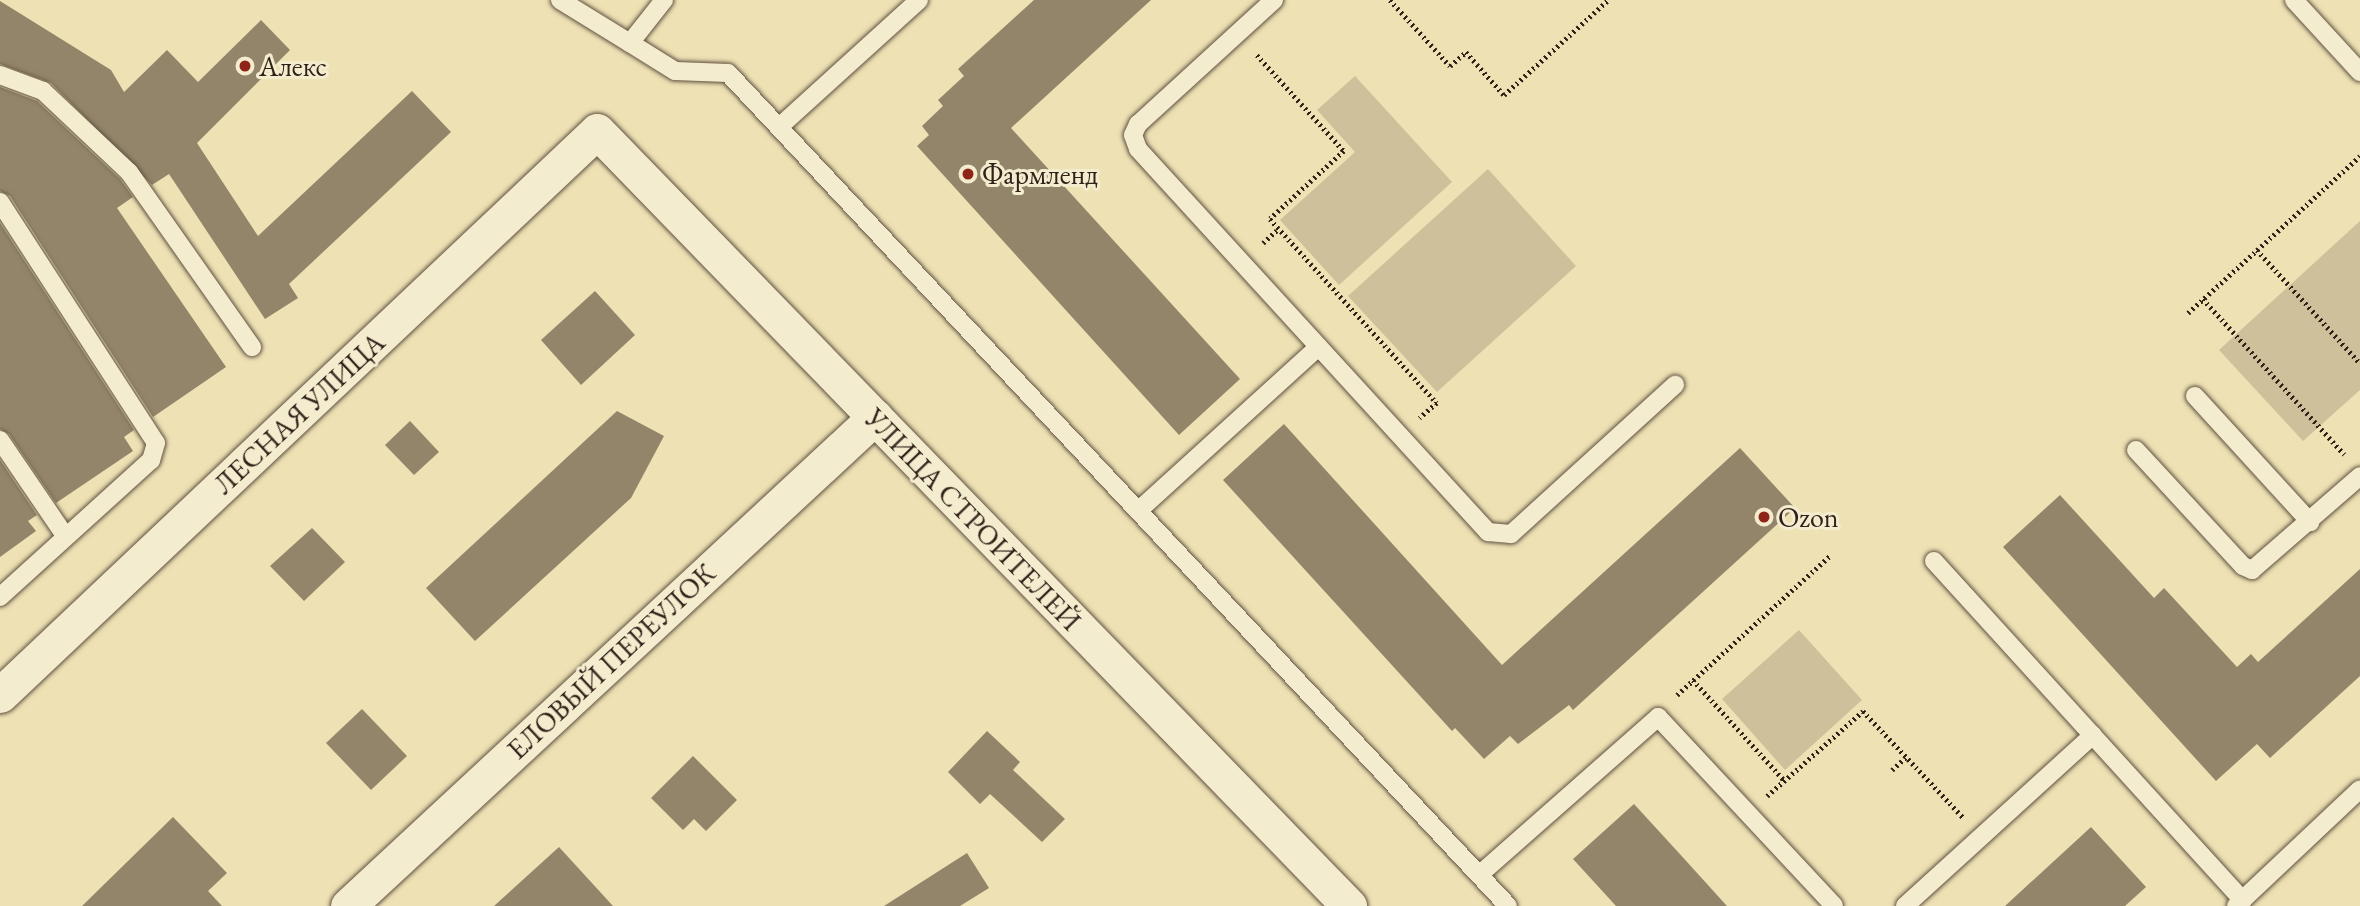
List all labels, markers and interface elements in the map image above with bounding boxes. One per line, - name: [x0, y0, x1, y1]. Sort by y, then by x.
- place label: Алекс: [259, 49, 327, 83]
- marker: Алекс: [237, 58, 253, 74]
- place label: Фармленд: [982, 157, 1098, 191]
- marker: Фармленд: [960, 166, 976, 182]
- street label: ЛЕСНАЯ УЛИЦА: [207, 325, 391, 501]
- street label: УЛИЦА СТРОИТЕЛЕЙ: [858, 401, 1088, 637]
- place label: Ozon: [1778, 500, 1839, 534]
- marker: Ozon: [1756, 509, 1772, 525]
- street label: ЕЛОВЫЙ ПЕРЕУЛОК: [500, 556, 722, 766]

